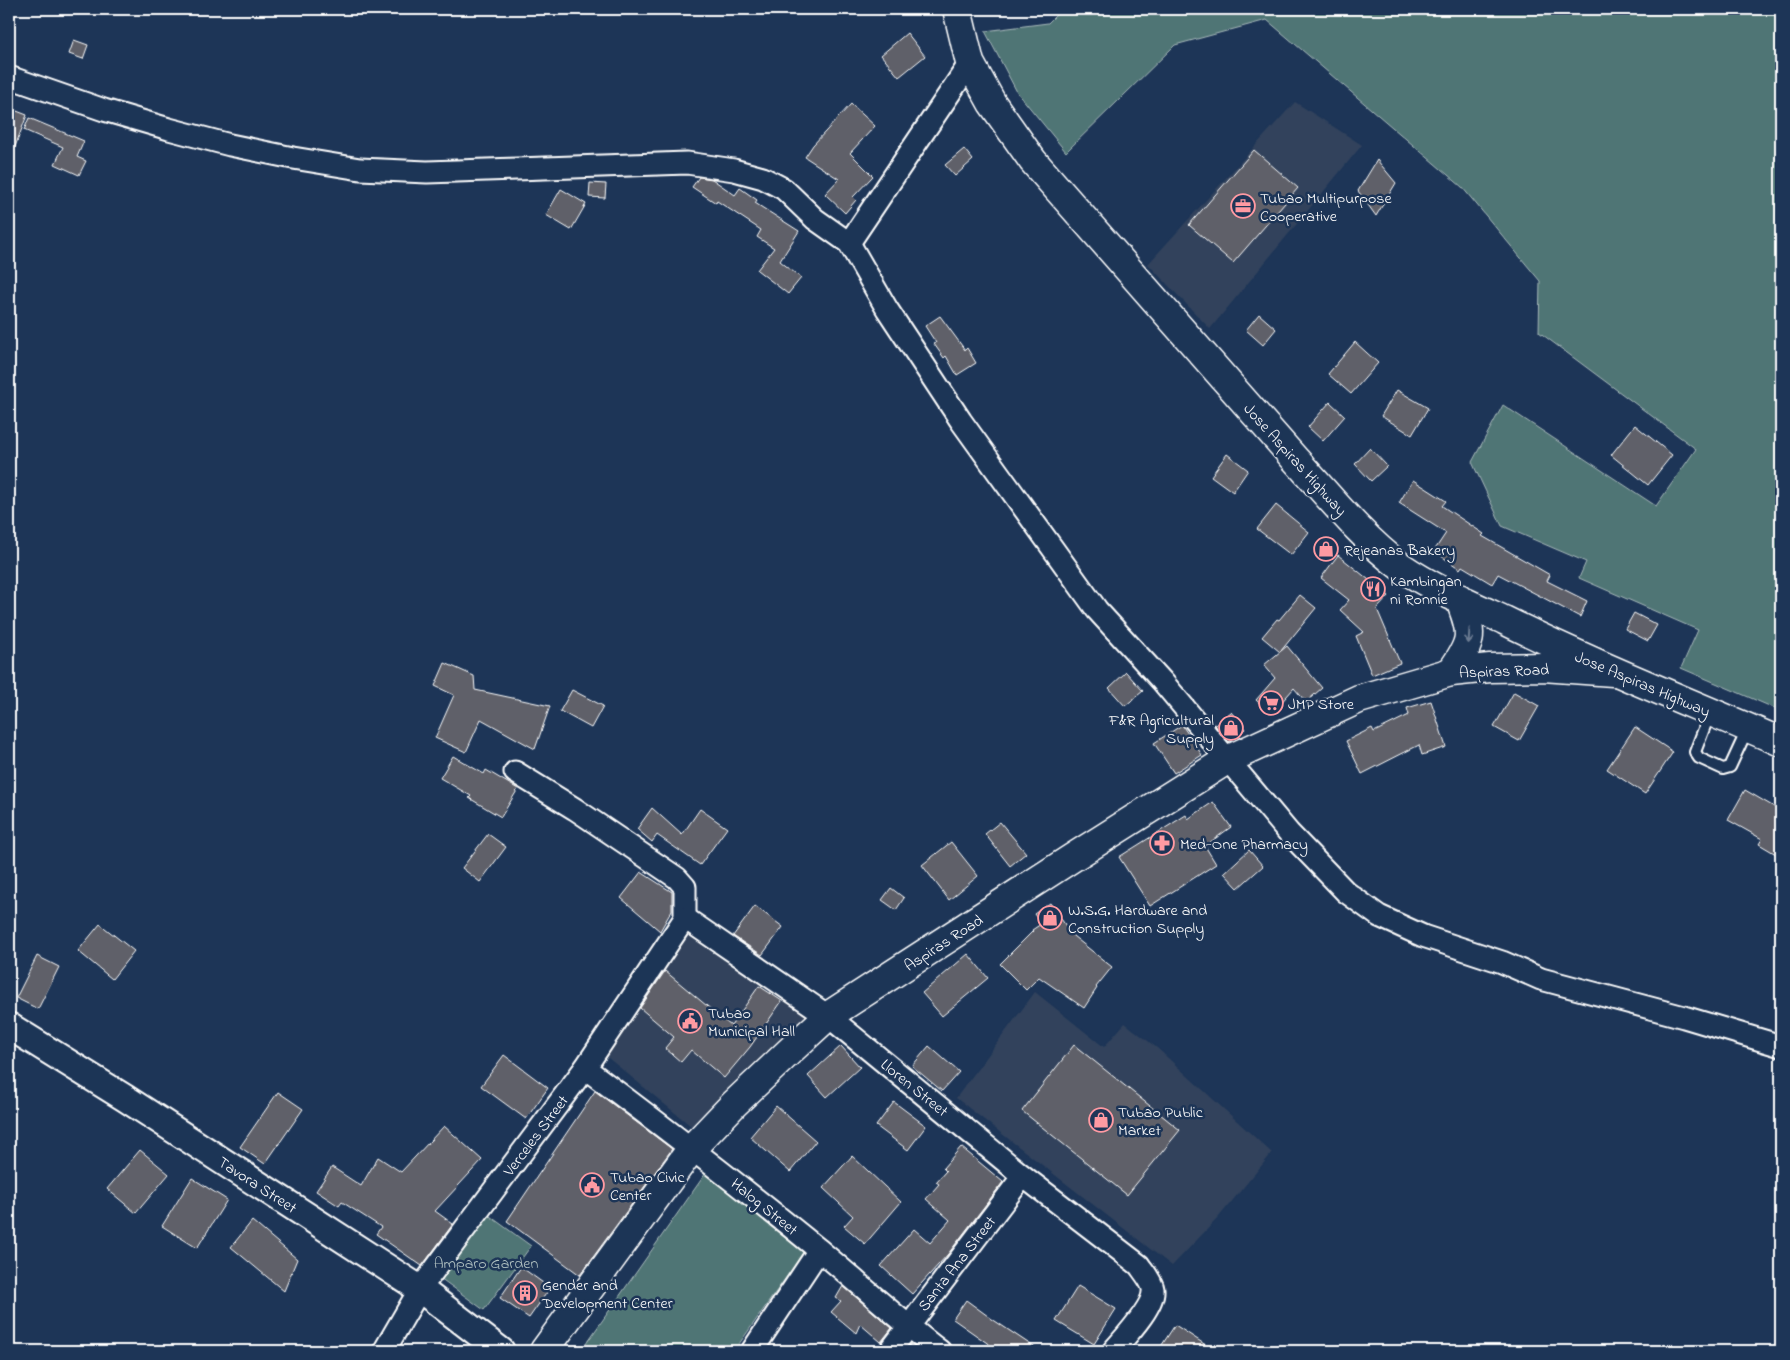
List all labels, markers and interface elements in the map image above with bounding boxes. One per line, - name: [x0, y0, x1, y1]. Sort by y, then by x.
- place label: Tubao Multipurpose Cooperative: [1260, 187, 1392, 229]
- office icon: Tubao Multipurpose Cooperative: [1230, 193, 1256, 219]
- street label: Jose Aspiras Highway: [1237, 398, 1352, 522]
- shop icon: Rejeanas Bakery: [1313, 536, 1339, 562]
- place label: Rejeanas Bakery: [1344, 539, 1455, 563]
- place label: Kambingan ni Ronnie: [1390, 570, 1462, 612]
- restaurant icon: Kambingan ni Ronnie: [1360, 576, 1386, 602]
- one-way arrow: [1464, 628, 1473, 644]
- street label: Jose Aspiras Highway: [1571, 645, 1714, 724]
- street label: Aspiras Road: [1459, 658, 1550, 686]
- supermarket icon: JMP Store: [1258, 690, 1284, 716]
- place label: JMP Store: [1288, 693, 1355, 717]
- place label: F&R Agricultural Supply: [1108, 709, 1214, 751]
- shop icon: F&R Agricultural Supply: [1218, 715, 1244, 741]
- pharmacy icon: Med-One Pharmacy: [1149, 830, 1175, 856]
- place label: Med-One Pharmacy: [1180, 833, 1308, 857]
- place label: W.S.G. Hardware and Construction Supply: [1068, 899, 1207, 941]
- shop icon: W.S.G. Hardware and Construction Supply: [1037, 905, 1063, 931]
- street label: Aspiras Road: [900, 909, 988, 978]
- place label: Tubao Municipal Hall: [708, 1002, 795, 1044]
- public building icon: Tubao Municipal Hall: [677, 1008, 703, 1034]
- street label: Lloren Street: [875, 1054, 953, 1124]
- street label: Verceles Street: [497, 1090, 576, 1183]
- place label: Tubao Public Market: [1118, 1101, 1204, 1143]
- shop icon: Tubao Public Market: [1088, 1107, 1114, 1133]
- street label: Tavora Street: [213, 1151, 302, 1221]
- place label: Tubao Civic Center: [610, 1166, 685, 1208]
- public building icon: Tubao Civic Center: [579, 1172, 605, 1198]
- street label: Halog Street: [725, 1173, 803, 1243]
- street label: Santa Ana Street: [913, 1211, 1003, 1317]
- park label: Amparo Garden: [434, 1252, 538, 1276]
- place label: Gender and Development Center: [541, 1274, 673, 1316]
- building icon: Gender and Development Center: [512, 1280, 538, 1306]

